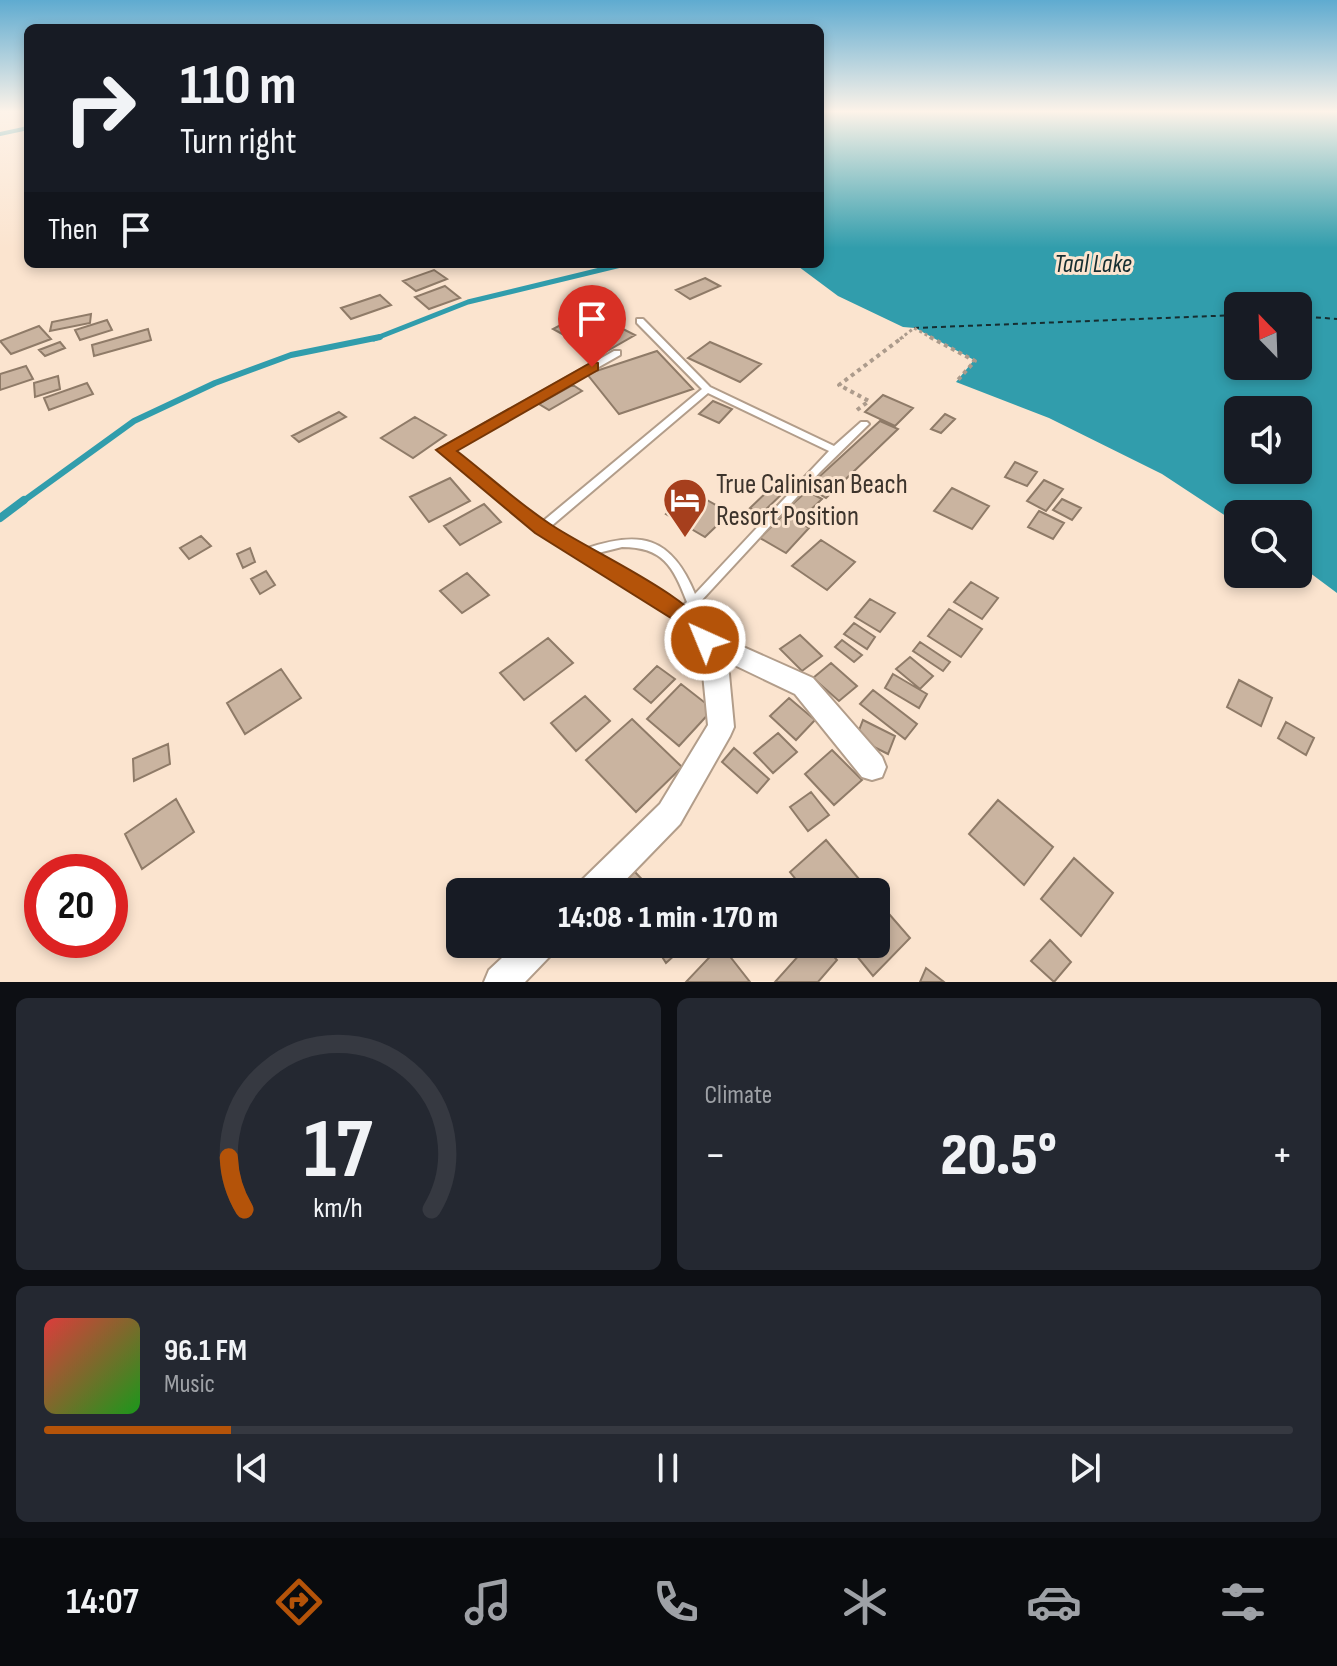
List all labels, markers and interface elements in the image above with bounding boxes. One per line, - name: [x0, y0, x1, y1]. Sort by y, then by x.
- text: 110 m: [180, 53, 296, 120]
- icon: right: [48, 56, 152, 160]
- text: Turn right: [180, 121, 297, 164]
- icon: arrive: [114, 208, 158, 252]
- text: Then: [48, 212, 98, 248]
- water label: Taal Lake: [1054, 249, 1132, 280]
- pin: [558, 285, 626, 367]
- north arrow: [1224, 292, 1312, 380]
- map controls: [1224, 292, 1312, 588]
- icon: arrive: [570, 297, 614, 341]
- button: sound: [1224, 396, 1312, 484]
- place label: True Calinisan Beach Resort Position: [716, 468, 908, 533]
- hotel icon: True Calinisan Beach Resort Position: [661, 476, 709, 539]
- button: search: [1224, 500, 1312, 588]
- position arrow: [663, 598, 747, 682]
- speed limit sign: 20: [24, 854, 128, 958]
- text: 14:08 · 1 min · 170 m: [558, 900, 778, 936]
- text: Climate: [705, 1080, 772, 1111]
- text: 17: [304, 1101, 373, 1201]
- text: 20.5°: [940, 1120, 1057, 1192]
- text: −: [705, 1129, 726, 1182]
- text: +: [1271, 1129, 1293, 1182]
- text: km/h: [314, 1191, 363, 1226]
- text: 96.1 FM: [164, 1333, 247, 1369]
- text: Music: [164, 1369, 215, 1400]
- icon: previous: [230, 1446, 274, 1490]
- icon: pause: [646, 1446, 690, 1490]
- icon: next: [1063, 1446, 1107, 1490]
- icon: directions: [271, 1574, 327, 1630]
- icon: music: [460, 1574, 516, 1630]
- icon: phone: [648, 1574, 704, 1630]
- icon: climate: [837, 1574, 893, 1630]
- icon: car: [1026, 1574, 1082, 1630]
- icon: filters: [1215, 1574, 1271, 1630]
- text: 14:07: [66, 1581, 138, 1624]

